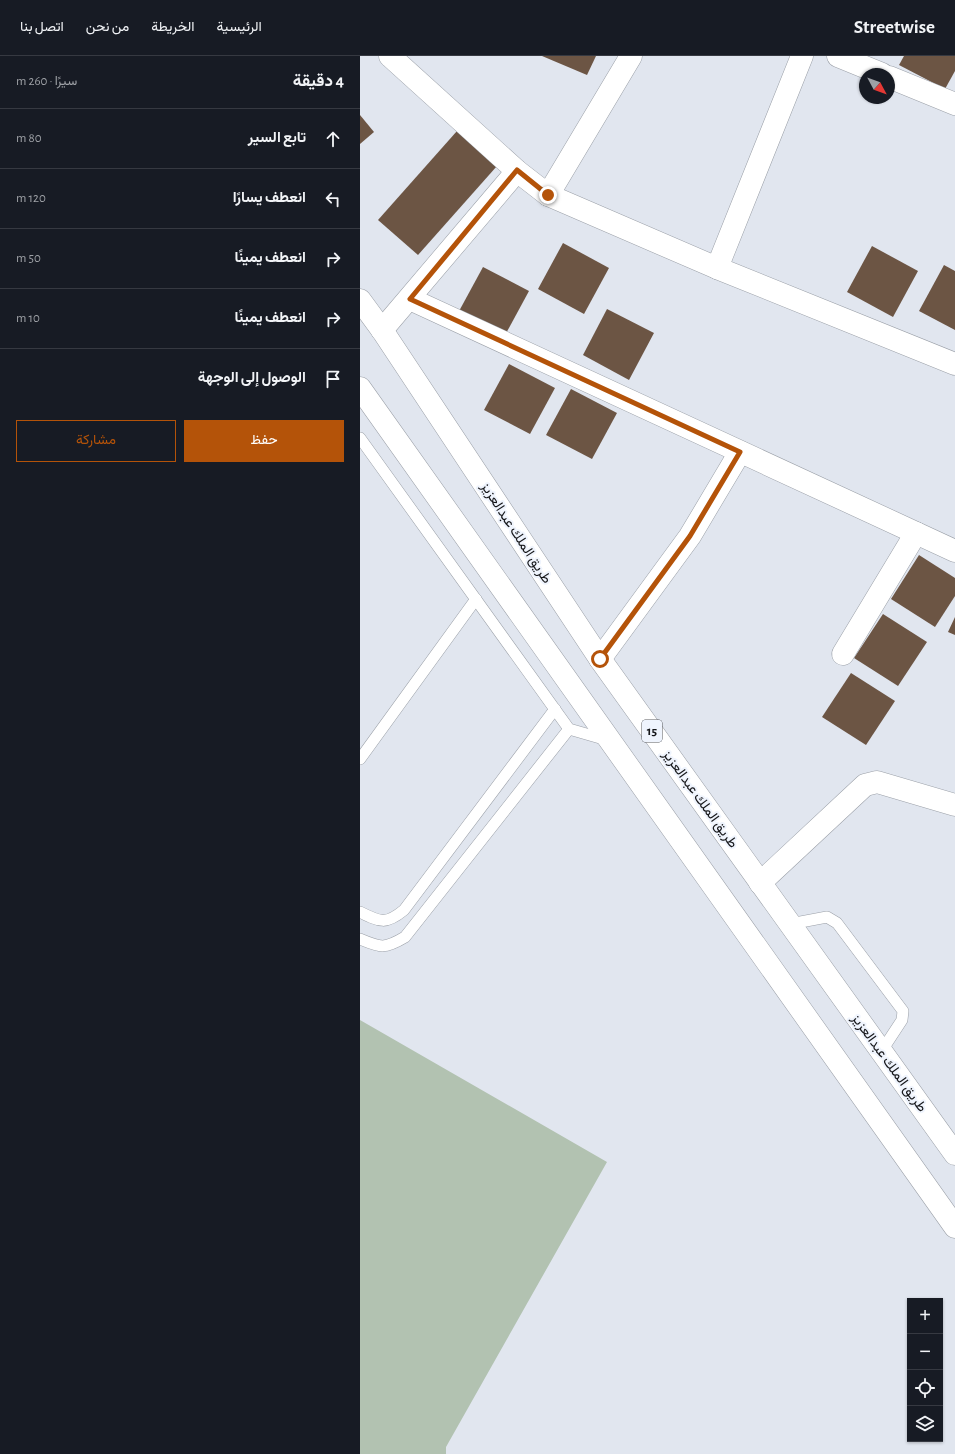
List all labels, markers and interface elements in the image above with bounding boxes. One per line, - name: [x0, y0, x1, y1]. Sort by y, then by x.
- text: Streetwise: [854, 18, 935, 37]
- text: اتصل بنا: [20, 20, 64, 34]
- text: من نحن: [86, 20, 129, 34]
- text: الخريطة: [151, 20, 195, 34]
- text: الرئيسية: [217, 20, 262, 34]
- north arrow: [859, 68, 895, 104]
- text: 4 دقيقة: [293, 72, 344, 89]
- text: سيرًا · 260 m: [16, 75, 77, 88]
- icon: ahead: [322, 128, 344, 150]
- text: تابع السير: [248, 130, 306, 145]
- text: 80 m: [16, 132, 42, 145]
- route end: [539, 186, 557, 204]
- icon: left: [322, 188, 344, 210]
- text: انعطف يسارًا: [233, 190, 306, 205]
- text: 120 m: [16, 192, 46, 205]
- icon: right: [322, 248, 344, 270]
- text: انعطف يمينًا: [235, 250, 306, 265]
- text: 50 m: [16, 252, 41, 265]
- icon: right: [322, 308, 344, 330]
- text: انعطف يمينًا: [235, 310, 306, 325]
- text: 10 m: [16, 312, 40, 325]
- icon: arrive: [322, 368, 344, 390]
- text: الوصول إلى الوجهة: [198, 370, 306, 385]
- button: مشاركة: [16, 420, 176, 462]
- button: حفظ: [184, 420, 344, 462]
- street label: طريق الملك عبدالعزيز: [477, 479, 554, 587]
- route start: [591, 650, 609, 668]
- road number: 15: [642, 720, 662, 742]
- street label: طريق الملك عبدالعزيز: [658, 747, 740, 851]
- street label: طريق الملك عبدالعزيز: [847, 1011, 929, 1115]
- map controls: [907, 1298, 943, 1442]
- button: +: [907, 1298, 943, 1334]
- button: −: [907, 1334, 943, 1370]
- button: locate: [907, 1370, 943, 1406]
- button: layers: [907, 1406, 943, 1442]

